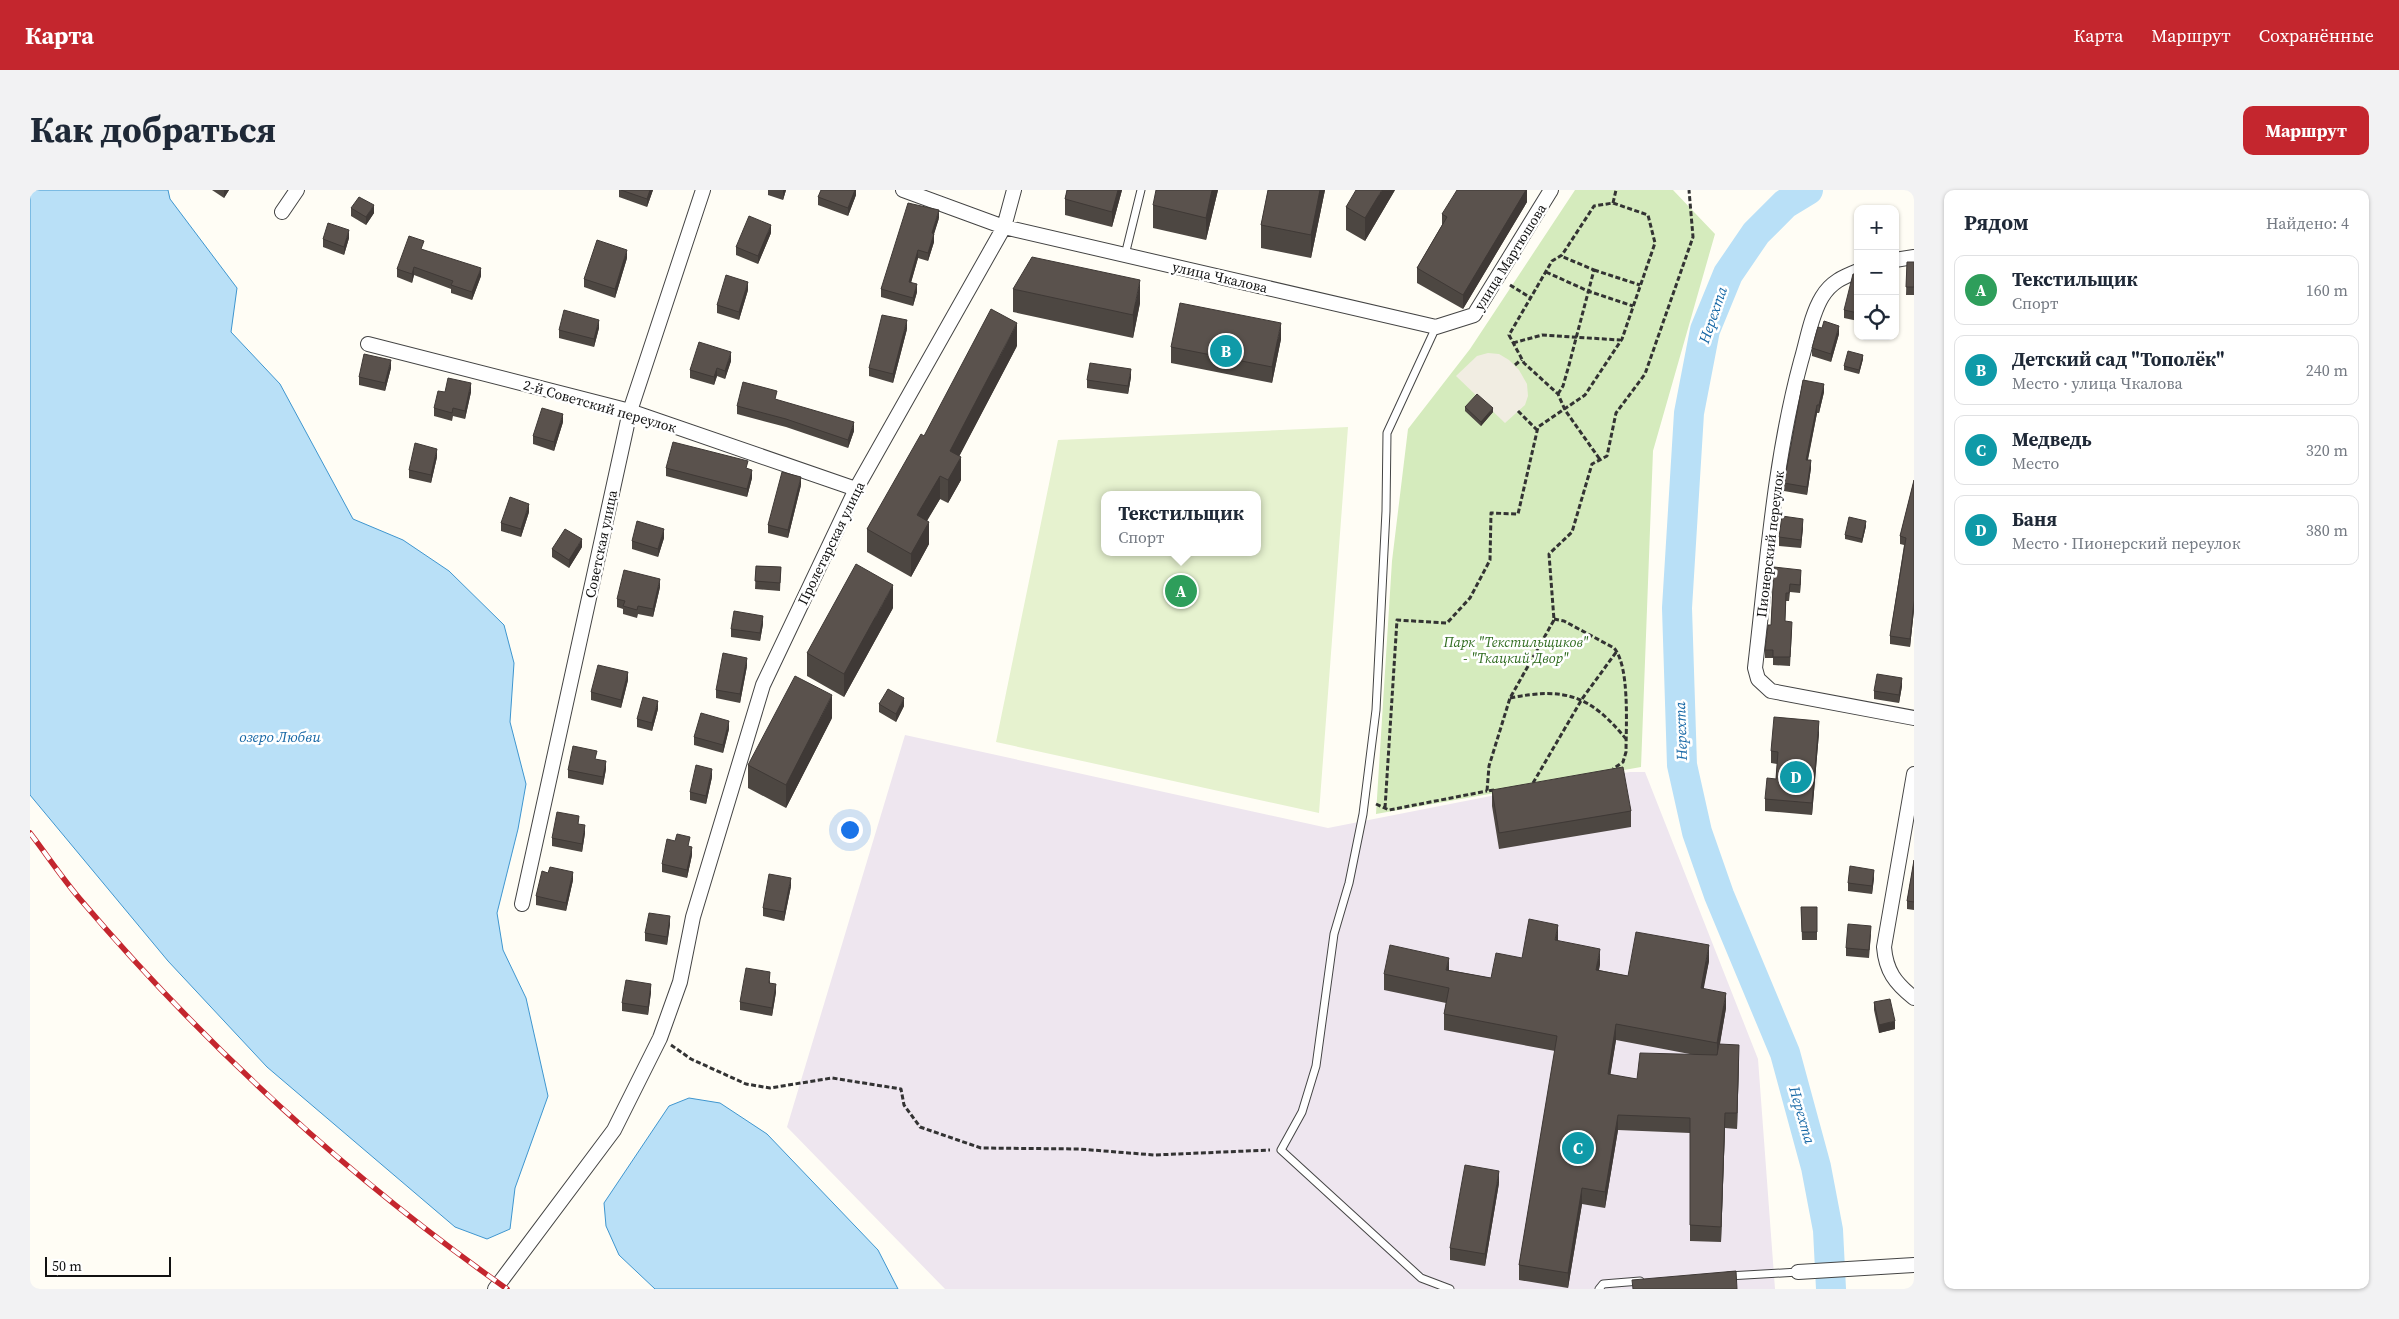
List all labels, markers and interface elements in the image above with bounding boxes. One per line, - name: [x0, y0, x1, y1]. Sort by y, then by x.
- text: Карта: [25, 19, 94, 52]
- text: Карта: [2074, 23, 2123, 48]
- text: Маршрут: [2151, 23, 2231, 48]
- text: Сохранённые: [2259, 23, 2374, 48]
- text: Как добраться: [30, 106, 276, 154]
- button: Маршрут: [2243, 106, 2369, 155]
- street label: улица Мартюшова: [1469, 199, 1551, 314]
- map controls: [1854, 205, 1899, 340]
- button: +: [1854, 205, 1899, 250]
- text: Рядом: [1964, 208, 2029, 237]
- text: Найдено: 4: [2266, 212, 2349, 234]
- button: −: [1854, 250, 1899, 295]
- street label: улица Чкалова: [1170, 256, 1270, 298]
- text: Текстильщик: [2012, 266, 2138, 292]
- text: A: [1976, 279, 1986, 301]
- text: 160 m: [2306, 279, 2348, 301]
- water label: Нерехта: [1693, 283, 1732, 347]
- text: Спорт: [2012, 292, 2058, 314]
- button: locate: [1854, 295, 1899, 340]
- pin: B: [1210, 332, 1242, 370]
- text: Детский сад "Тополёк": [2012, 346, 2224, 372]
- text: B: [1976, 359, 1986, 381]
- text: 240 m: [2306, 359, 2348, 381]
- text: Место · улица Чкалова: [2012, 372, 2183, 394]
- street label: 2-й Советский переулок: [521, 375, 679, 438]
- text: Медведь: [2012, 426, 2092, 452]
- text: C: [1976, 439, 1986, 461]
- text: 320 m: [2306, 439, 2348, 461]
- text: Место: [2012, 452, 2059, 474]
- street label: Пионерский переулок: [1751, 469, 1789, 619]
- street label: Пролетарская улица: [792, 477, 870, 608]
- street label: Советская улица: [580, 487, 622, 600]
- popup: [1101, 491, 1261, 556]
- text: Текстильщик: [1118, 500, 1244, 526]
- text: Баня: [2012, 506, 2057, 532]
- text: D: [1975, 519, 1987, 541]
- text: 380 m: [2306, 519, 2348, 541]
- text: Спорт: [1118, 526, 1164, 548]
- text: Место · Пионерский переулок: [2012, 532, 2241, 554]
- pin: A: [1165, 572, 1197, 610]
- park label: Парк "Текстильщиков" - "Ткацкий Двор": [1442, 632, 1589, 668]
- water label: Нерехта: [1669, 701, 1692, 762]
- water label: озеро Любви: [239, 726, 321, 747]
- pin: D: [1780, 758, 1812, 796]
- your location: [837, 817, 863, 843]
- water label: Нерехта: [1784, 1083, 1821, 1146]
- pin: C: [1562, 1129, 1594, 1167]
- scale bar: [45, 1254, 171, 1277]
- text: 50 m: [52, 1256, 82, 1276]

